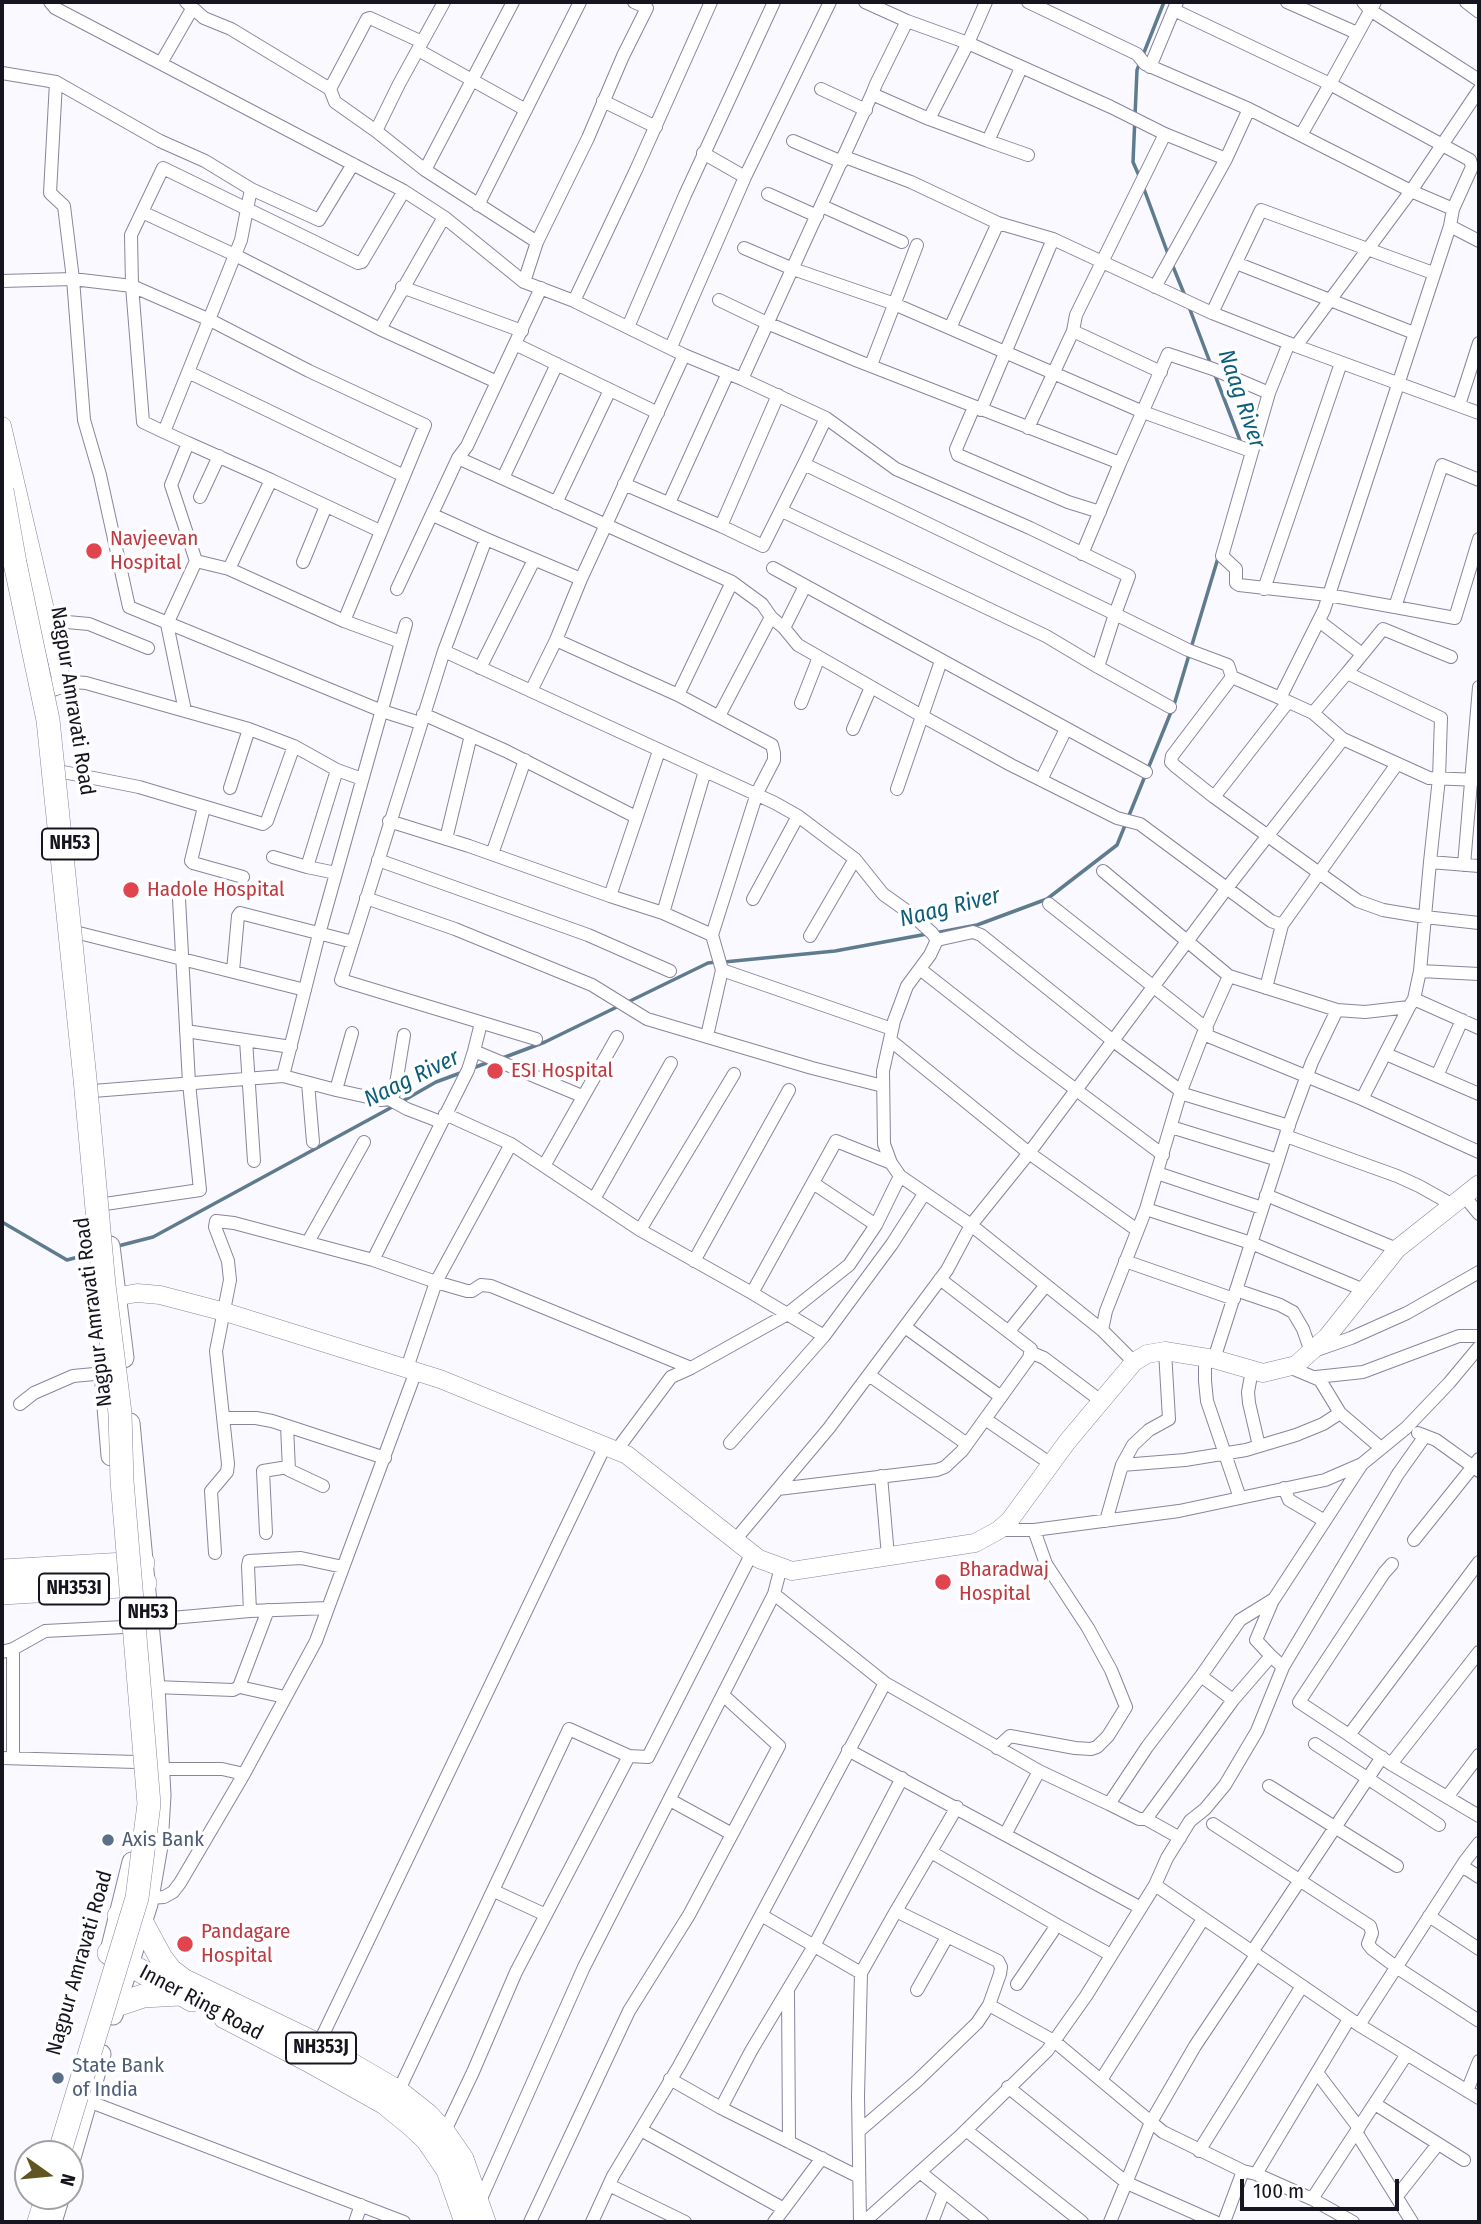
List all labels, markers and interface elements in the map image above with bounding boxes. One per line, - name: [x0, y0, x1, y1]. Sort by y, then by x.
- water label: Naag River: [1211, 346, 1271, 452]
- place label: Navjeevan Hospital: [110, 526, 198, 576]
- marker: Navjeevan Hospital: [84, 541, 104, 561]
- street label: Nagpur Amravati Road: [45, 605, 99, 797]
- road number: NH53: [42, 828, 98, 860]
- place label: Hadole Hospital: [147, 877, 285, 903]
- marker: Hadole Hospital: [121, 880, 141, 900]
- water label: Naag River: [897, 882, 1003, 934]
- water label: Naag River: [360, 1044, 464, 1114]
- place label: ESI Hospital: [511, 1058, 613, 1084]
- marker: ESI Hospital: [485, 1061, 505, 1081]
- street label: Nagpur Amravati Road: [70, 1216, 118, 1408]
- place label: Bharadwaj Hospital: [959, 1557, 1049, 1607]
- marker: Bharadwaj Hospital: [933, 1572, 953, 1592]
- road number: NH353I: [39, 1574, 109, 1604]
- road number: NH53: [120, 1597, 176, 1628]
- place label: Axis Bank: [122, 1827, 204, 1853]
- marker: Axis Bank: [100, 1832, 116, 1848]
- street label: Nagpur Amravati Road: [42, 1868, 118, 2058]
- place label: Pandagare Hospital: [201, 1919, 290, 1969]
- marker: Pandagare Hospital: [175, 1934, 195, 1954]
- street label: Inner Ring Road: [135, 1960, 267, 2046]
- road number: NH353J: [286, 2032, 356, 2064]
- place label: State Bank of India: [72, 2053, 164, 2103]
- marker: State Bank of India: [50, 2070, 66, 2086]
- north arrow: [14, 2140, 84, 2210]
- scale bar: [1243, 2164, 1402, 2208]
- text: N: [55, 2172, 80, 2189]
- text: 100 m: [1253, 2178, 1304, 2204]

